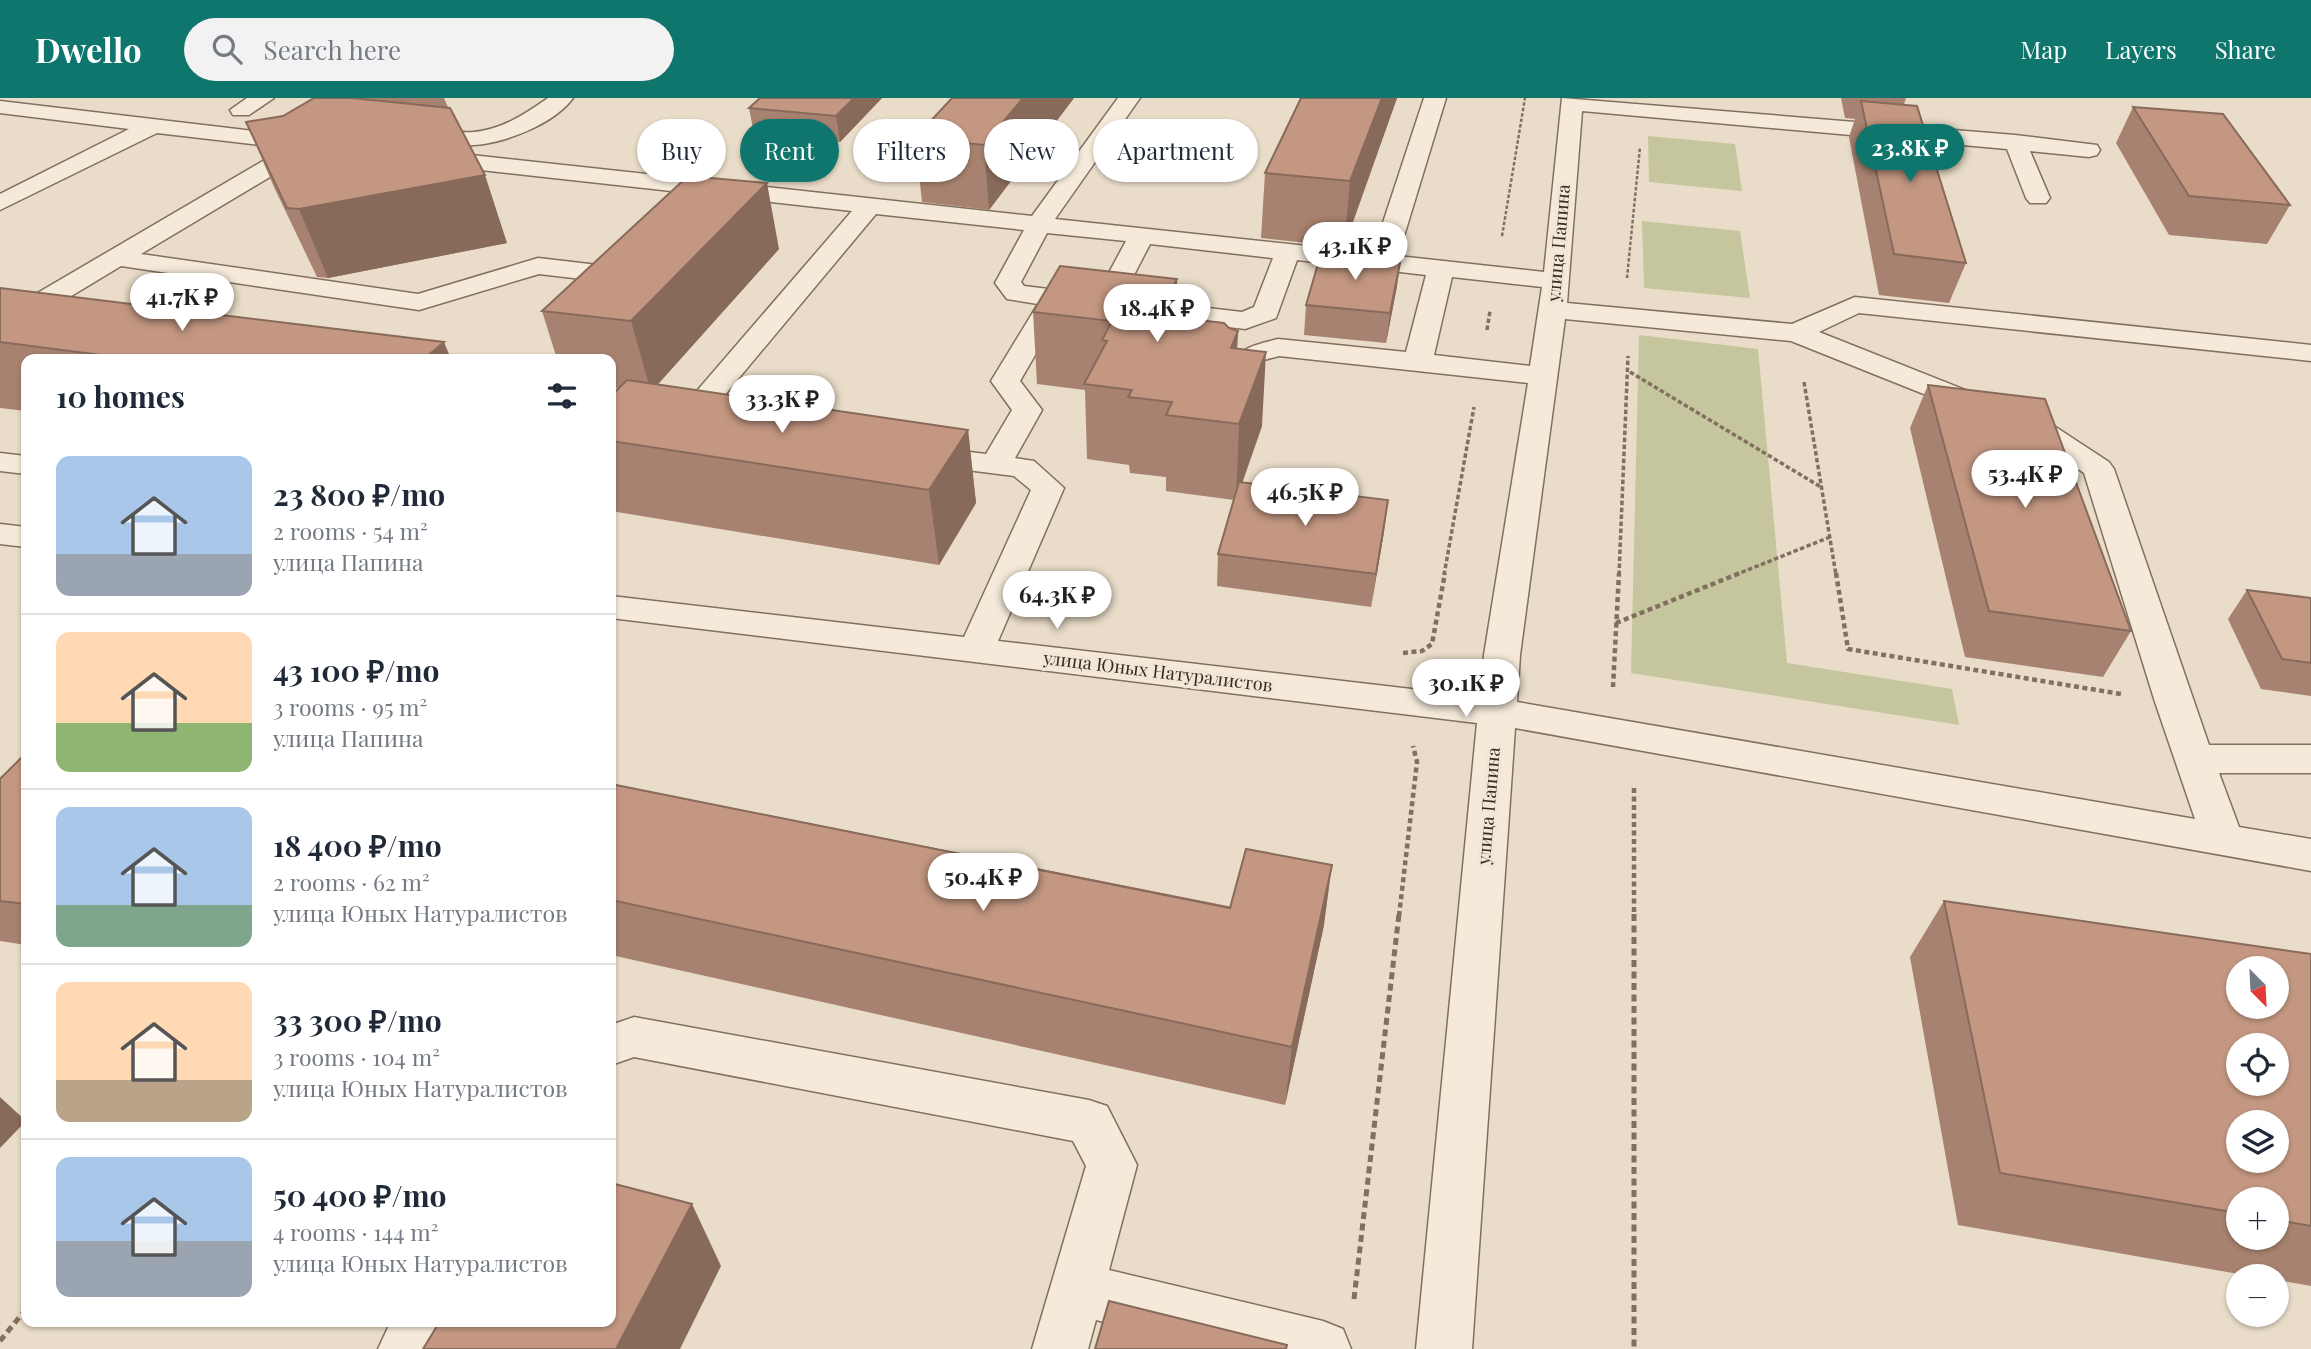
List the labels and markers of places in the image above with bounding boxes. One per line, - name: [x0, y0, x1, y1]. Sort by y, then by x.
- pin: 23.8K ₽: [1845, 125, 1975, 184]
- pin: 43.1K ₽: [1290, 222, 1420, 282]
- pin: 41.7K ₽: [117, 274, 247, 333]
- pin: 18.4K ₽: [1092, 285, 1222, 344]
- pin: 33.3K ₽: [717, 376, 847, 435]
- pin: 53.4K ₽: [1960, 450, 2090, 510]
- pin: 46.5K ₽: [1240, 468, 1370, 528]
- pin: 64.3K ₽: [992, 572, 1122, 631]
- pin: 30.1K ₽: [1401, 660, 1531, 719]
- pin: 50.4K ₽: [918, 854, 1048, 913]

